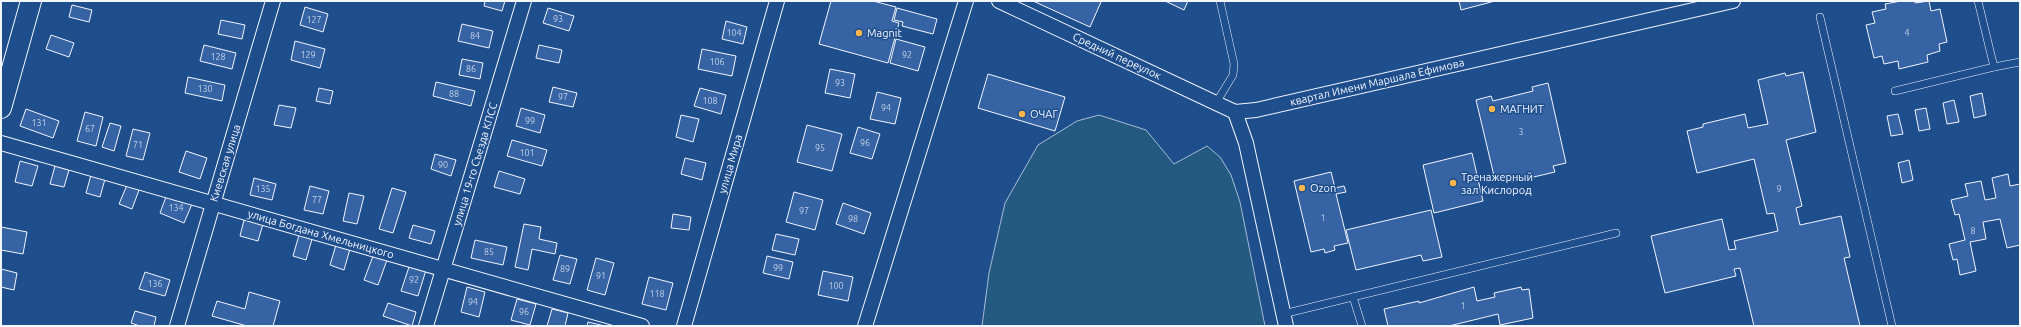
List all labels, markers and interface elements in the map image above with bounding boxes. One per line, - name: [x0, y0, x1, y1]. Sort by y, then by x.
- house number: 93: [553, 14, 563, 24]
- house number: 127: [306, 15, 322, 25]
- place label: Magnit: [867, 27, 902, 39]
- house number: 104: [726, 28, 742, 38]
- marker: Magnit: [854, 28, 864, 38]
- house number: 4: [1904, 28, 1910, 38]
- street label: Средний переулок: [1071, 30, 1163, 82]
- house number: 84: [470, 31, 480, 41]
- house number: 129: [300, 50, 316, 60]
- house number: 92: [902, 50, 912, 60]
- house number: 128: [210, 52, 226, 62]
- street label: квартал Имени Маршала Ефимова: [1289, 56, 1465, 108]
- house number: 106: [709, 57, 725, 67]
- house number: 86: [466, 64, 476, 74]
- house number: 93: [835, 78, 845, 88]
- house number: 130: [197, 84, 213, 94]
- house number: 88: [449, 89, 459, 99]
- house number: 97: [558, 92, 568, 102]
- house number: 108: [702, 96, 718, 106]
- street label: улица 19-го Съезда КПСС: [451, 101, 500, 227]
- house number: 94: [881, 103, 891, 113]
- place label: МАГНИТ: [1500, 103, 1544, 115]
- marker: МАГНИТ: [1487, 104, 1497, 114]
- place label: ОЧАГ: [1030, 108, 1058, 120]
- marker: ОЧАГ: [1017, 109, 1027, 119]
- house number: 99: [525, 116, 535, 126]
- house number: 131: [31, 118, 47, 128]
- street label: Киевская улица: [208, 123, 242, 203]
- house number: 67: [85, 124, 95, 134]
- house number: 3: [1518, 127, 1524, 137]
- street label: улица Мира: [716, 133, 744, 195]
- house number: 96: [860, 138, 870, 148]
- house number: 71: [133, 140, 143, 150]
- house number: 95: [815, 143, 825, 153]
- house number: 101: [519, 148, 535, 158]
- house number: 90: [438, 160, 448, 170]
- place label: Тренажерный зал Кислород: [1461, 171, 1533, 196]
- marker: Тренажерный зал Кислород: [1448, 178, 1458, 188]
- place label: Ozon: [1310, 182, 1336, 194]
- marker: Ozon: [1297, 183, 1307, 193]
- house number: 135: [255, 184, 271, 194]
- house number: 9: [1776, 184, 1782, 194]
- house number: 77: [312, 195, 322, 205]
- house number: 134: [168, 203, 184, 213]
- house number: 97: [799, 206, 809, 216]
- street label: улица Богдана Хмельницкого: [246, 207, 396, 261]
- house number: 1: [1320, 213, 1326, 223]
- house number: 98: [848, 214, 858, 224]
- house number: 8: [1970, 226, 1976, 236]
- house number: 85: [484, 247, 494, 257]
- house number: 99: [773, 263, 783, 273]
- house number: 89: [560, 264, 570, 274]
- house number: 91: [596, 271, 606, 281]
- house number: 92: [409, 275, 419, 285]
- house number: 136: [147, 279, 163, 289]
- house number: 100: [828, 281, 844, 291]
- house number: 118: [649, 289, 665, 299]
- house number: 94: [468, 297, 478, 307]
- house number: 1: [1460, 301, 1466, 311]
- house number: 96: [519, 307, 529, 317]

